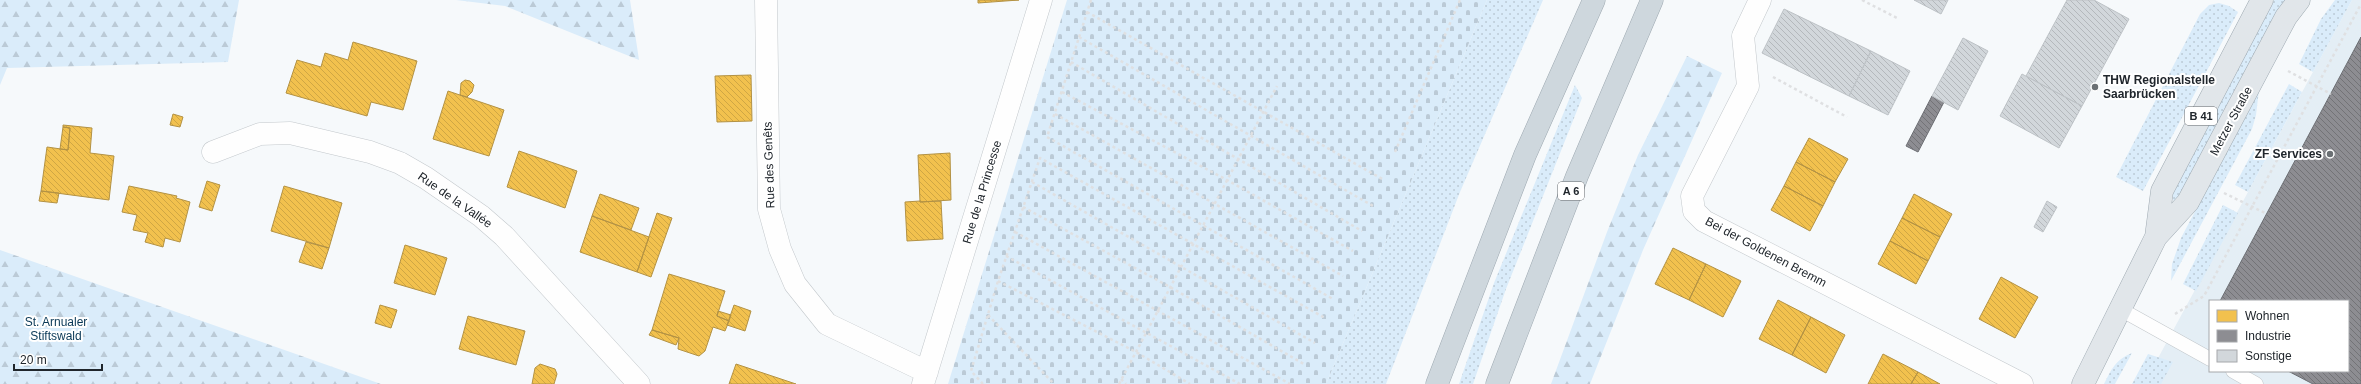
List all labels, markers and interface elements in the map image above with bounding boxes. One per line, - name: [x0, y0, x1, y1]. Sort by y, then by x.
- place label: THW Regionalstelle Saarbrücken: [2103, 73, 2215, 101]
- marker: THW Regionalstelle Saarbrücken: [2090, 82, 2100, 92]
- street label: Metzer Straße: [2207, 84, 2255, 158]
- road number: B 41: [2185, 107, 2217, 125]
- street label: Rue des Genêts: [760, 121, 778, 209]
- street label: Rue de la Princesse: [960, 138, 1004, 245]
- place label: ZF Services: [2255, 147, 2322, 161]
- marker: ZF Services: [2325, 149, 2335, 159]
- street label: Rue de la Vallée: [415, 169, 495, 231]
- road number: A 6: [1558, 182, 1584, 200]
- street label: Bei der Goldenen Bremm: [1703, 214, 1829, 290]
- legend: [2209, 300, 2349, 372]
- text: Wohnen: [2245, 309, 2289, 323]
- park label: St. Arnualer Stiftswald: [25, 315, 87, 343]
- text: Industrie: [2245, 329, 2291, 343]
- scale bar: [14, 346, 102, 372]
- text: Sonstige: [2245, 349, 2292, 363]
- text: 20 m: [20, 353, 47, 367]

